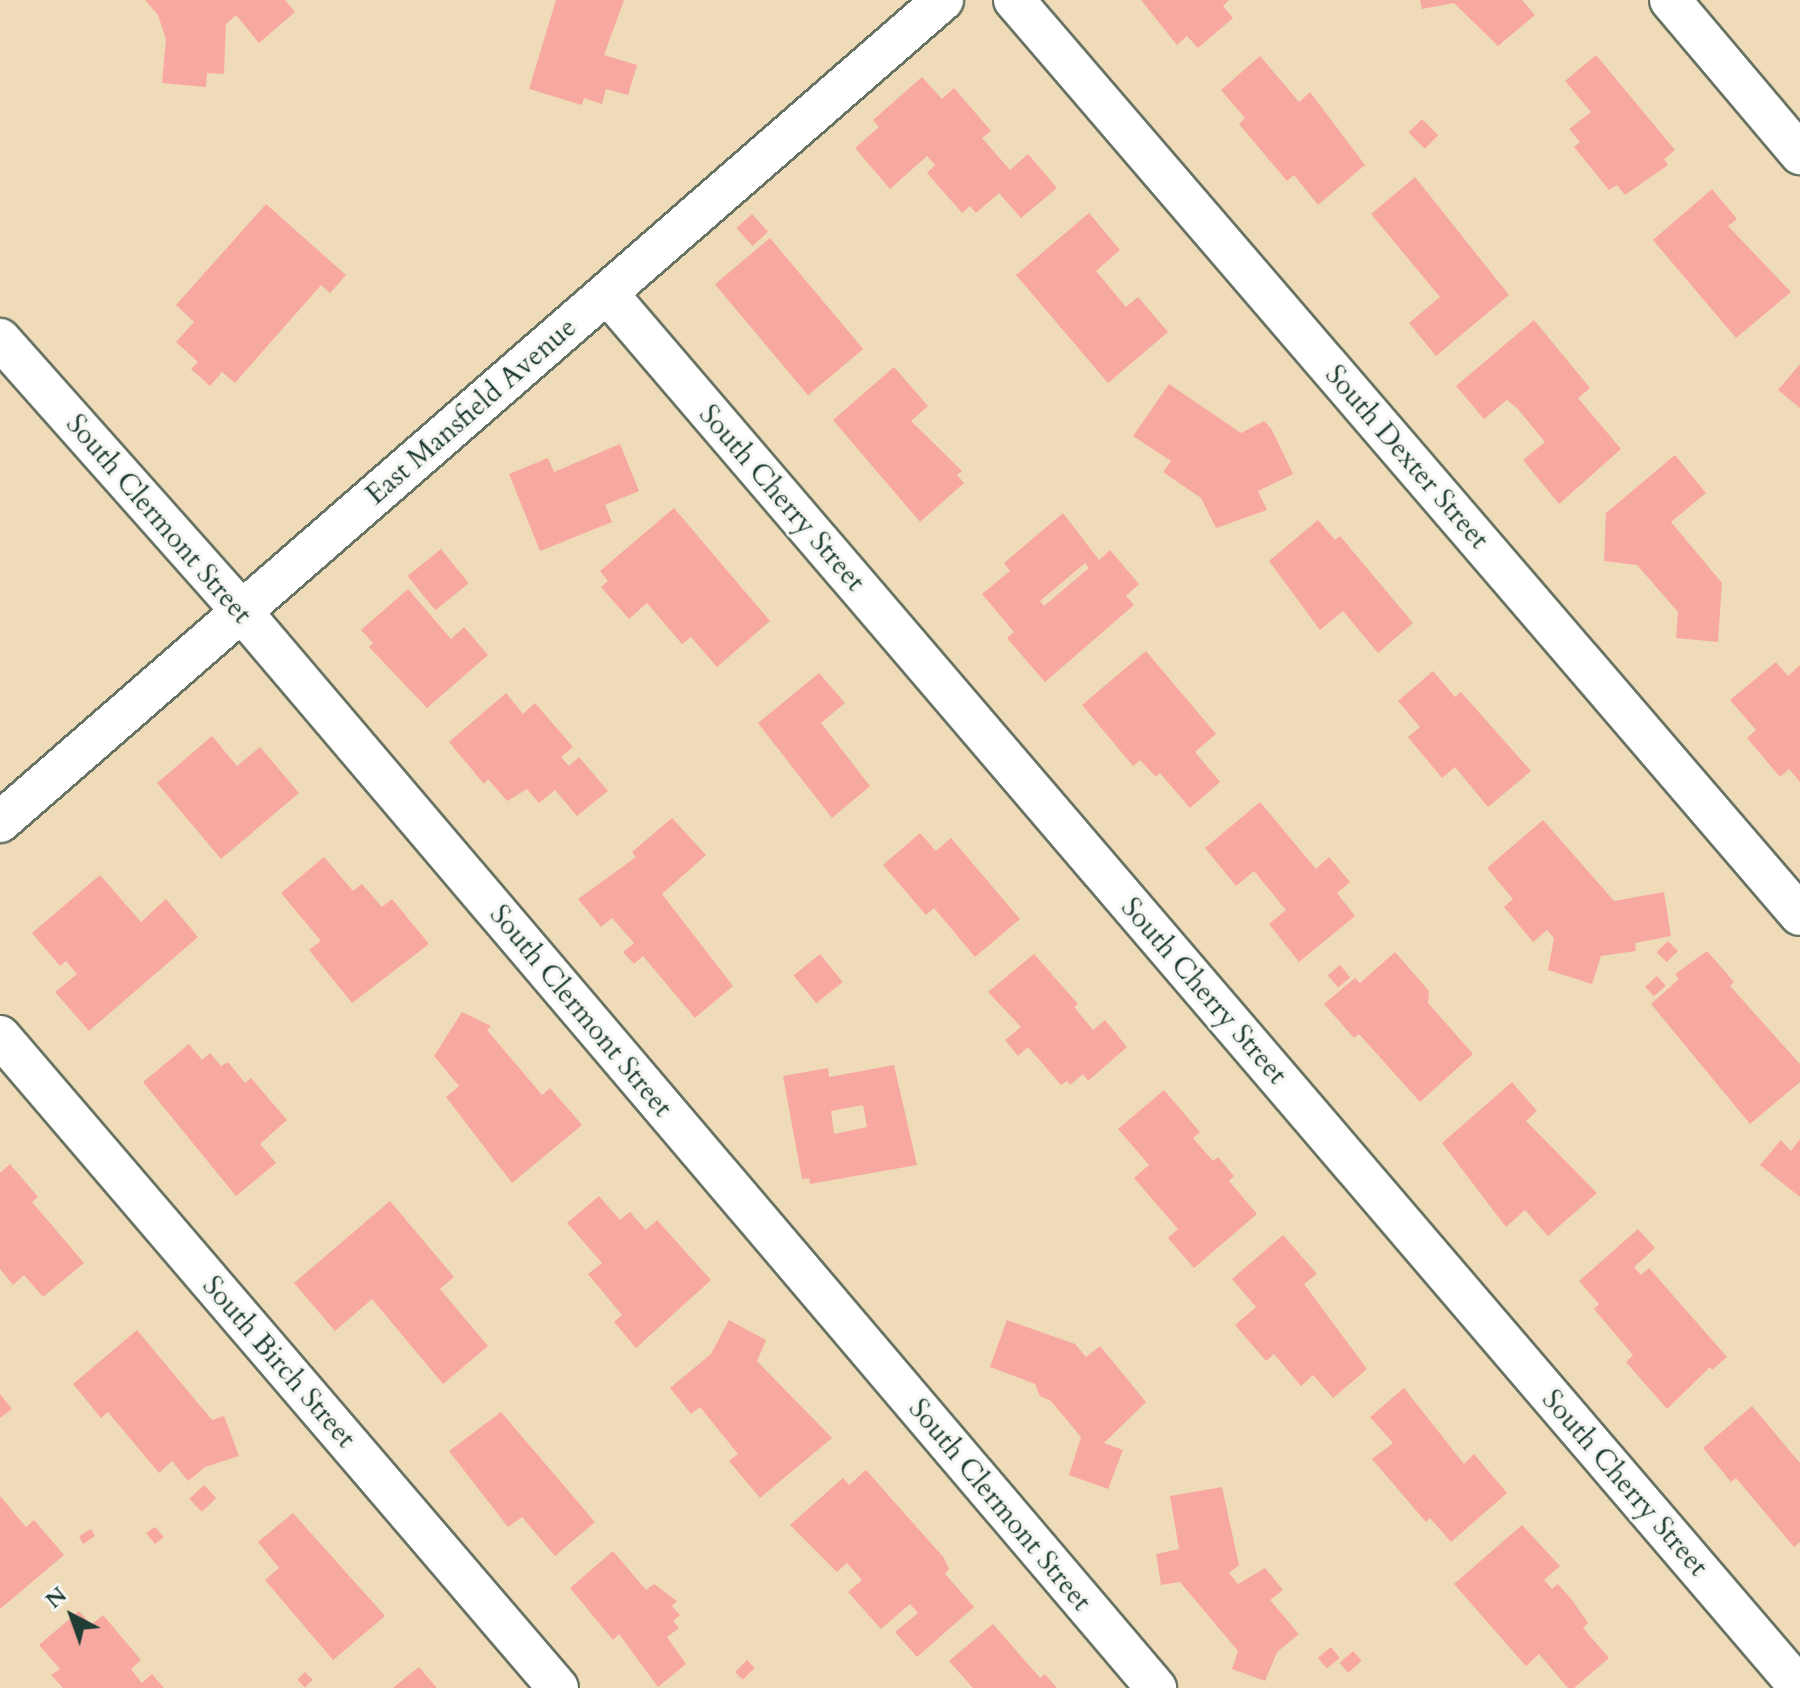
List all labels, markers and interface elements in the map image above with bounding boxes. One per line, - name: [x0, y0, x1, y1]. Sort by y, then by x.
- street label: East Mansfield Avenue: [359, 311, 583, 511]
- street label: South Dexter Street: [1318, 358, 1496, 556]
- street label: South Cherry Street: [692, 398, 872, 598]
- street label: South Clermont Street: [59, 408, 259, 630]
- street label: South Cherry Street: [1114, 891, 1294, 1091]
- street label: South Clermont Street: [483, 898, 679, 1124]
- street label: South Birch Street: [195, 1269, 363, 1455]
- street label: South Cherry Street: [1535, 1383, 1715, 1583]
- street label: South Clermont Street: [902, 1392, 1098, 1618]
- north arrow: [32, 1576, 112, 1656]
- text: N: [39, 1580, 73, 1615]

